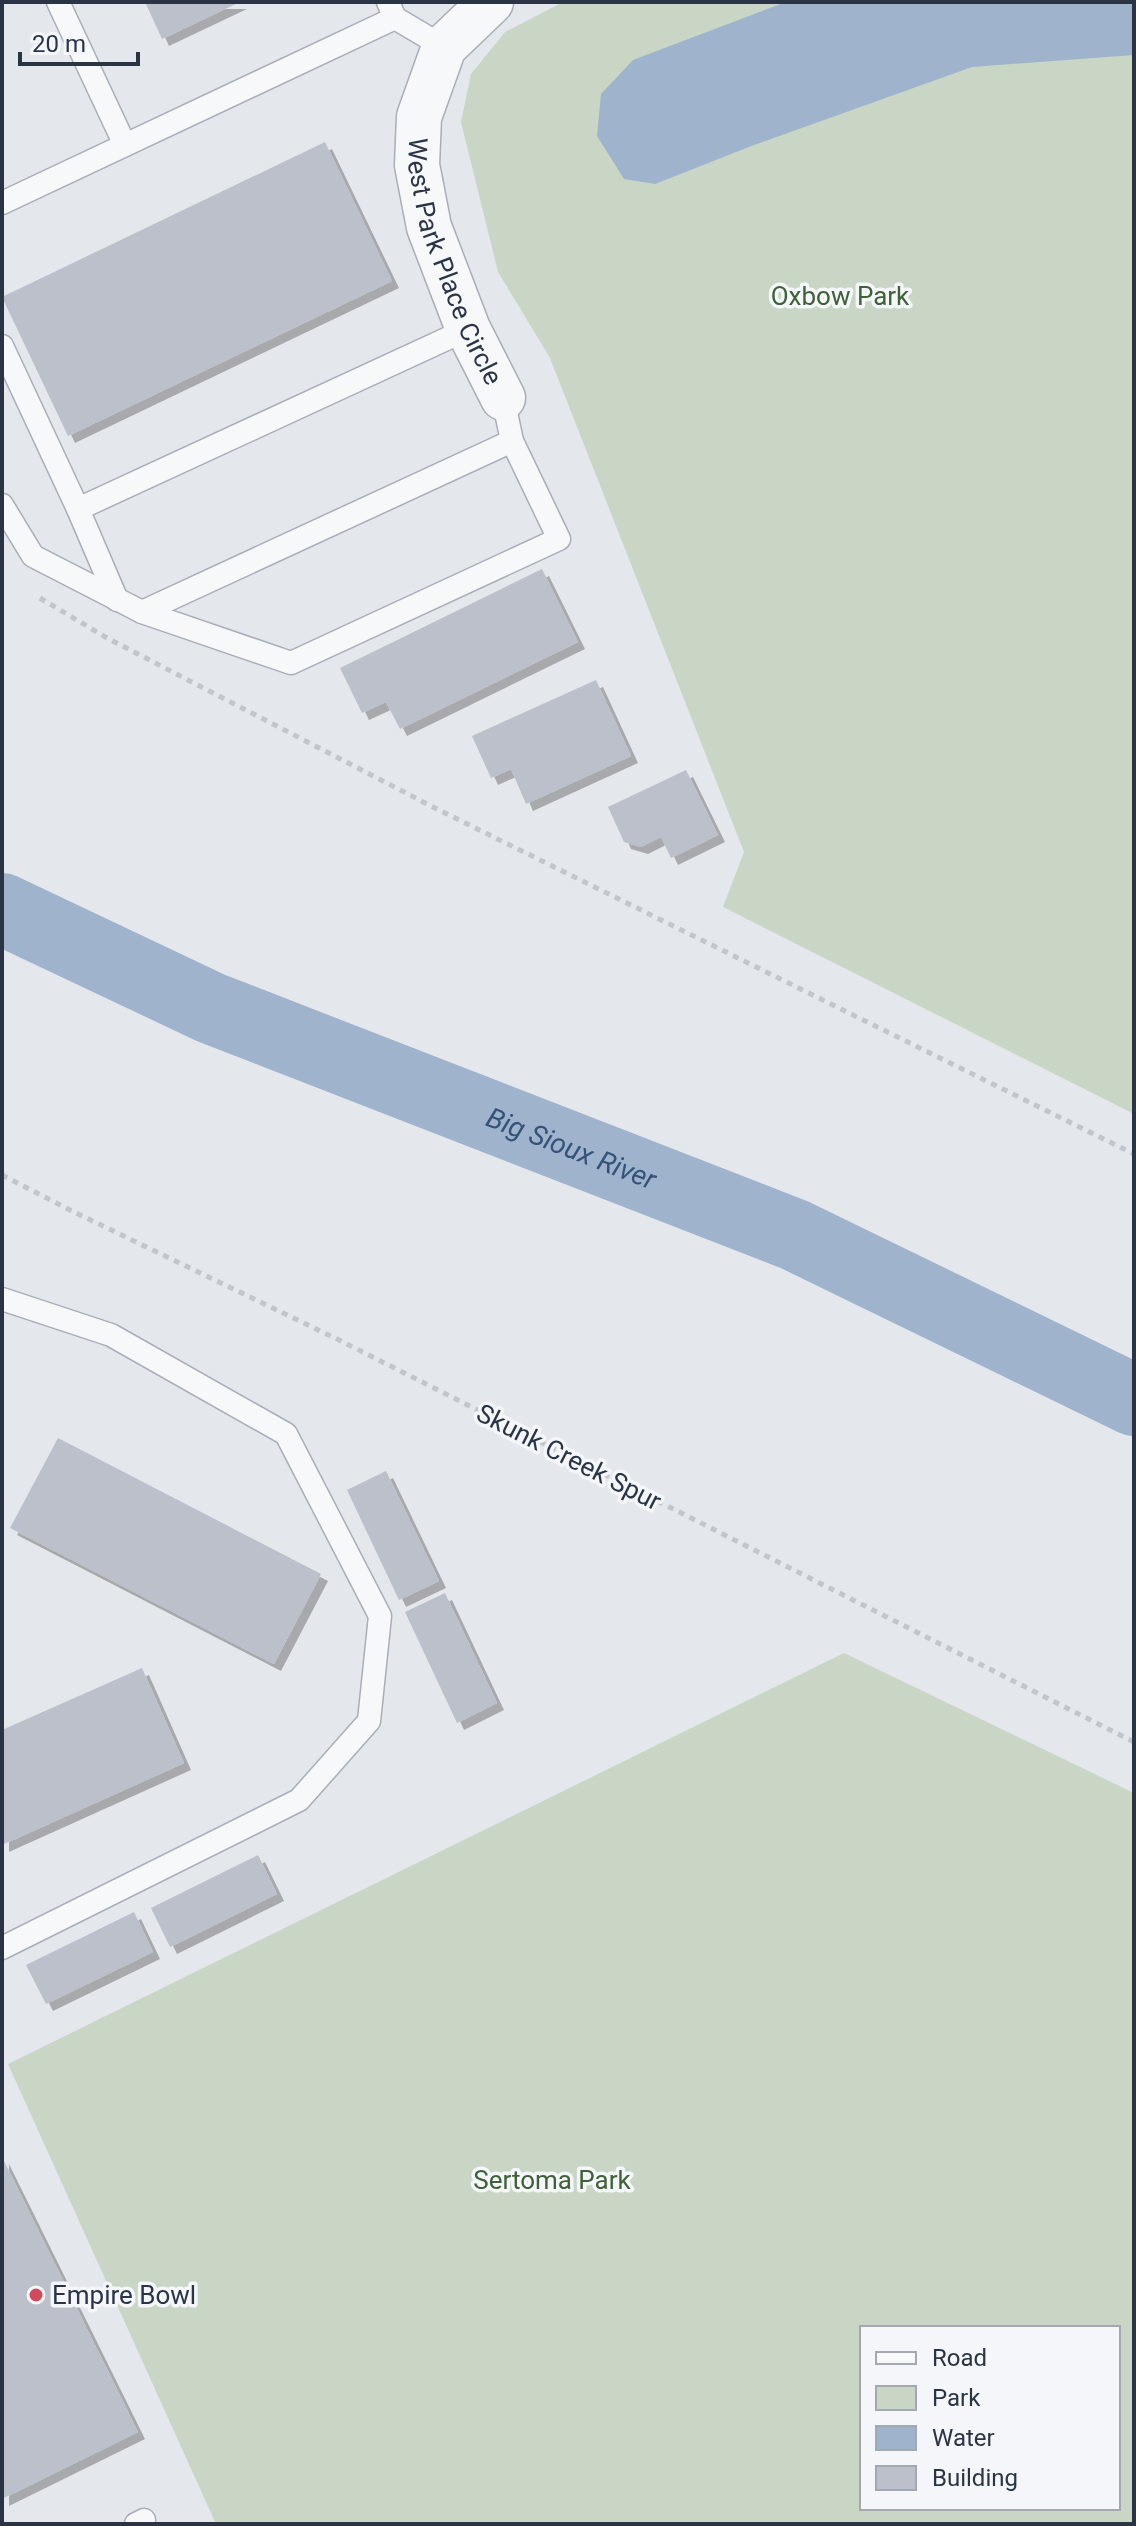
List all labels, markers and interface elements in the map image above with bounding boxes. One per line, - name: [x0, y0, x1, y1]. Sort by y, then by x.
- scale bar: [20, 16, 138, 66]
- text: 20 m: [32, 30, 86, 58]
- street label: West Park Place Circle: [401, 137, 509, 390]
- park label: Oxbow Park: [771, 281, 910, 311]
- water label: Big Sioux River: [482, 1101, 662, 1197]
- street label: Skunk Creek Spur: [472, 1398, 666, 1516]
- park label: Sertoma Park: [473, 2165, 632, 2195]
- place label: Empire Bowl: [52, 2280, 196, 2310]
- marker: Empire Bowl: [27, 2286, 45, 2304]
- legend: [860, 2326, 1120, 2510]
- text: Road: [932, 2344, 987, 2372]
- text: Park: [932, 2384, 981, 2412]
- text: Water: [932, 2424, 995, 2452]
- text: Building: [932, 2464, 1018, 2492]

